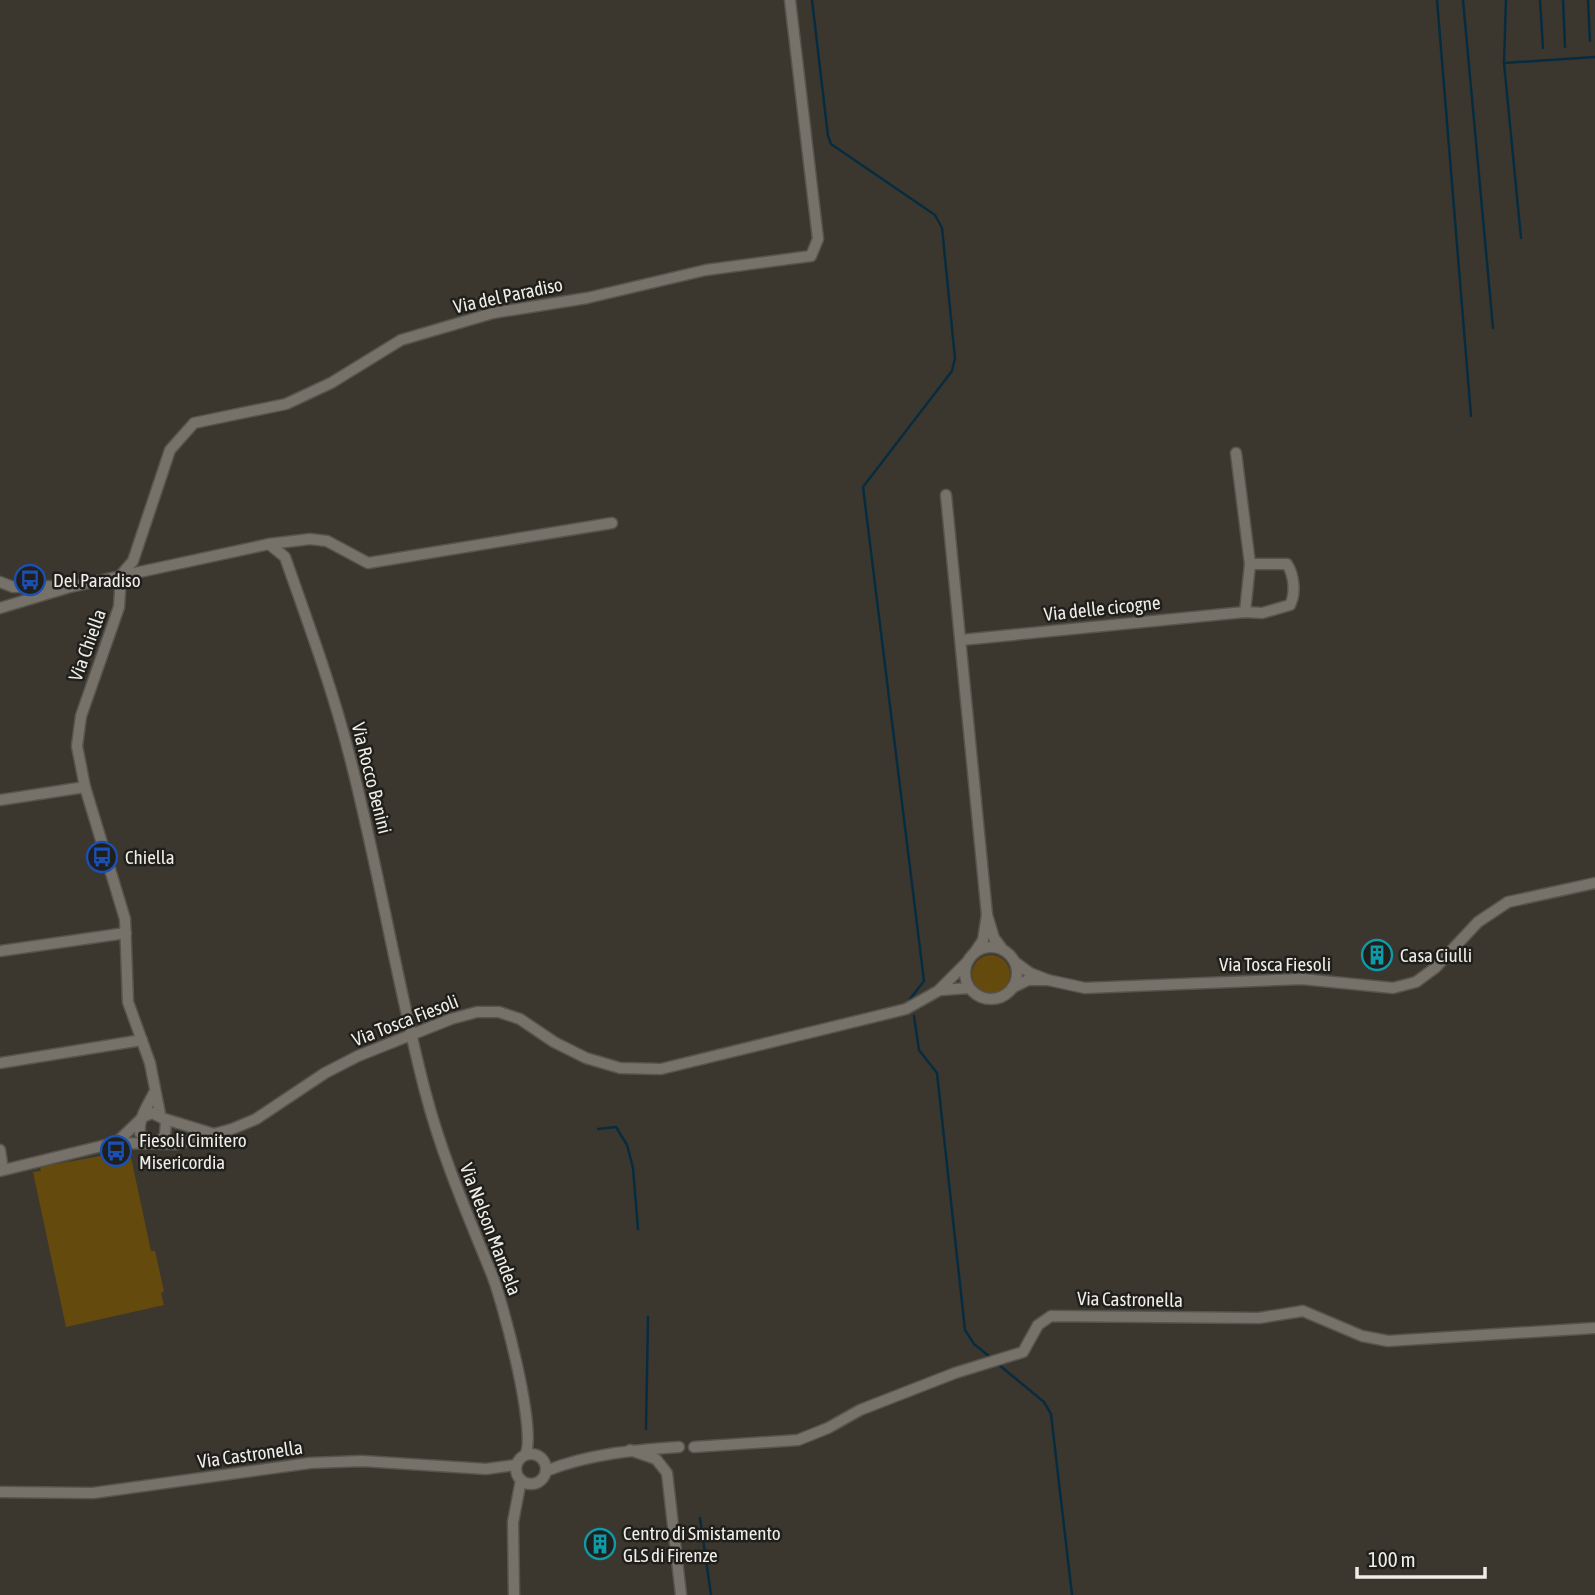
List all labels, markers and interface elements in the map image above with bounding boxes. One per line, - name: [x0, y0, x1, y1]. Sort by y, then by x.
- street label: Via del Paradiso: [451, 273, 565, 317]
- bus stop icon: Del Paradiso: [13, 563, 47, 597]
- place label: Del Paradiso: [53, 569, 141, 591]
- street label: Via delle cicogne: [1043, 591, 1161, 625]
- street label: Via Chiella: [64, 606, 110, 684]
- street label: Via Rocco Benini: [348, 720, 396, 836]
- bus stop icon: Chiella: [85, 840, 119, 874]
- place label: Chiella: [125, 846, 175, 868]
- building icon: Casa Ciulli: [1360, 938, 1394, 972]
- place label: Casa Ciulli: [1400, 944, 1472, 966]
- street label: Via Tosca Fiesoli: [1219, 953, 1331, 975]
- street label: Via Tosca Fiesoli: [349, 990, 461, 1050]
- place label: Fiesoli Cimitero Misericordia: [139, 1129, 247, 1173]
- bus stop icon: Fiesoli Cimitero Misericordia: [99, 1134, 133, 1168]
- street label: Via Nelson Mandela: [456, 1160, 526, 1298]
- street label: Via Castronella: [1077, 1287, 1183, 1311]
- street label: Via Castronella: [196, 1436, 304, 1472]
- place label: Centro di Smistamento GLS di Firenze: [623, 1522, 781, 1566]
- building icon: Centro di Smistamento GLS di Firenze: [583, 1527, 617, 1561]
- scale bar: [1357, 1536, 1485, 1580]
- text: 100 m: [1368, 1547, 1416, 1571]

